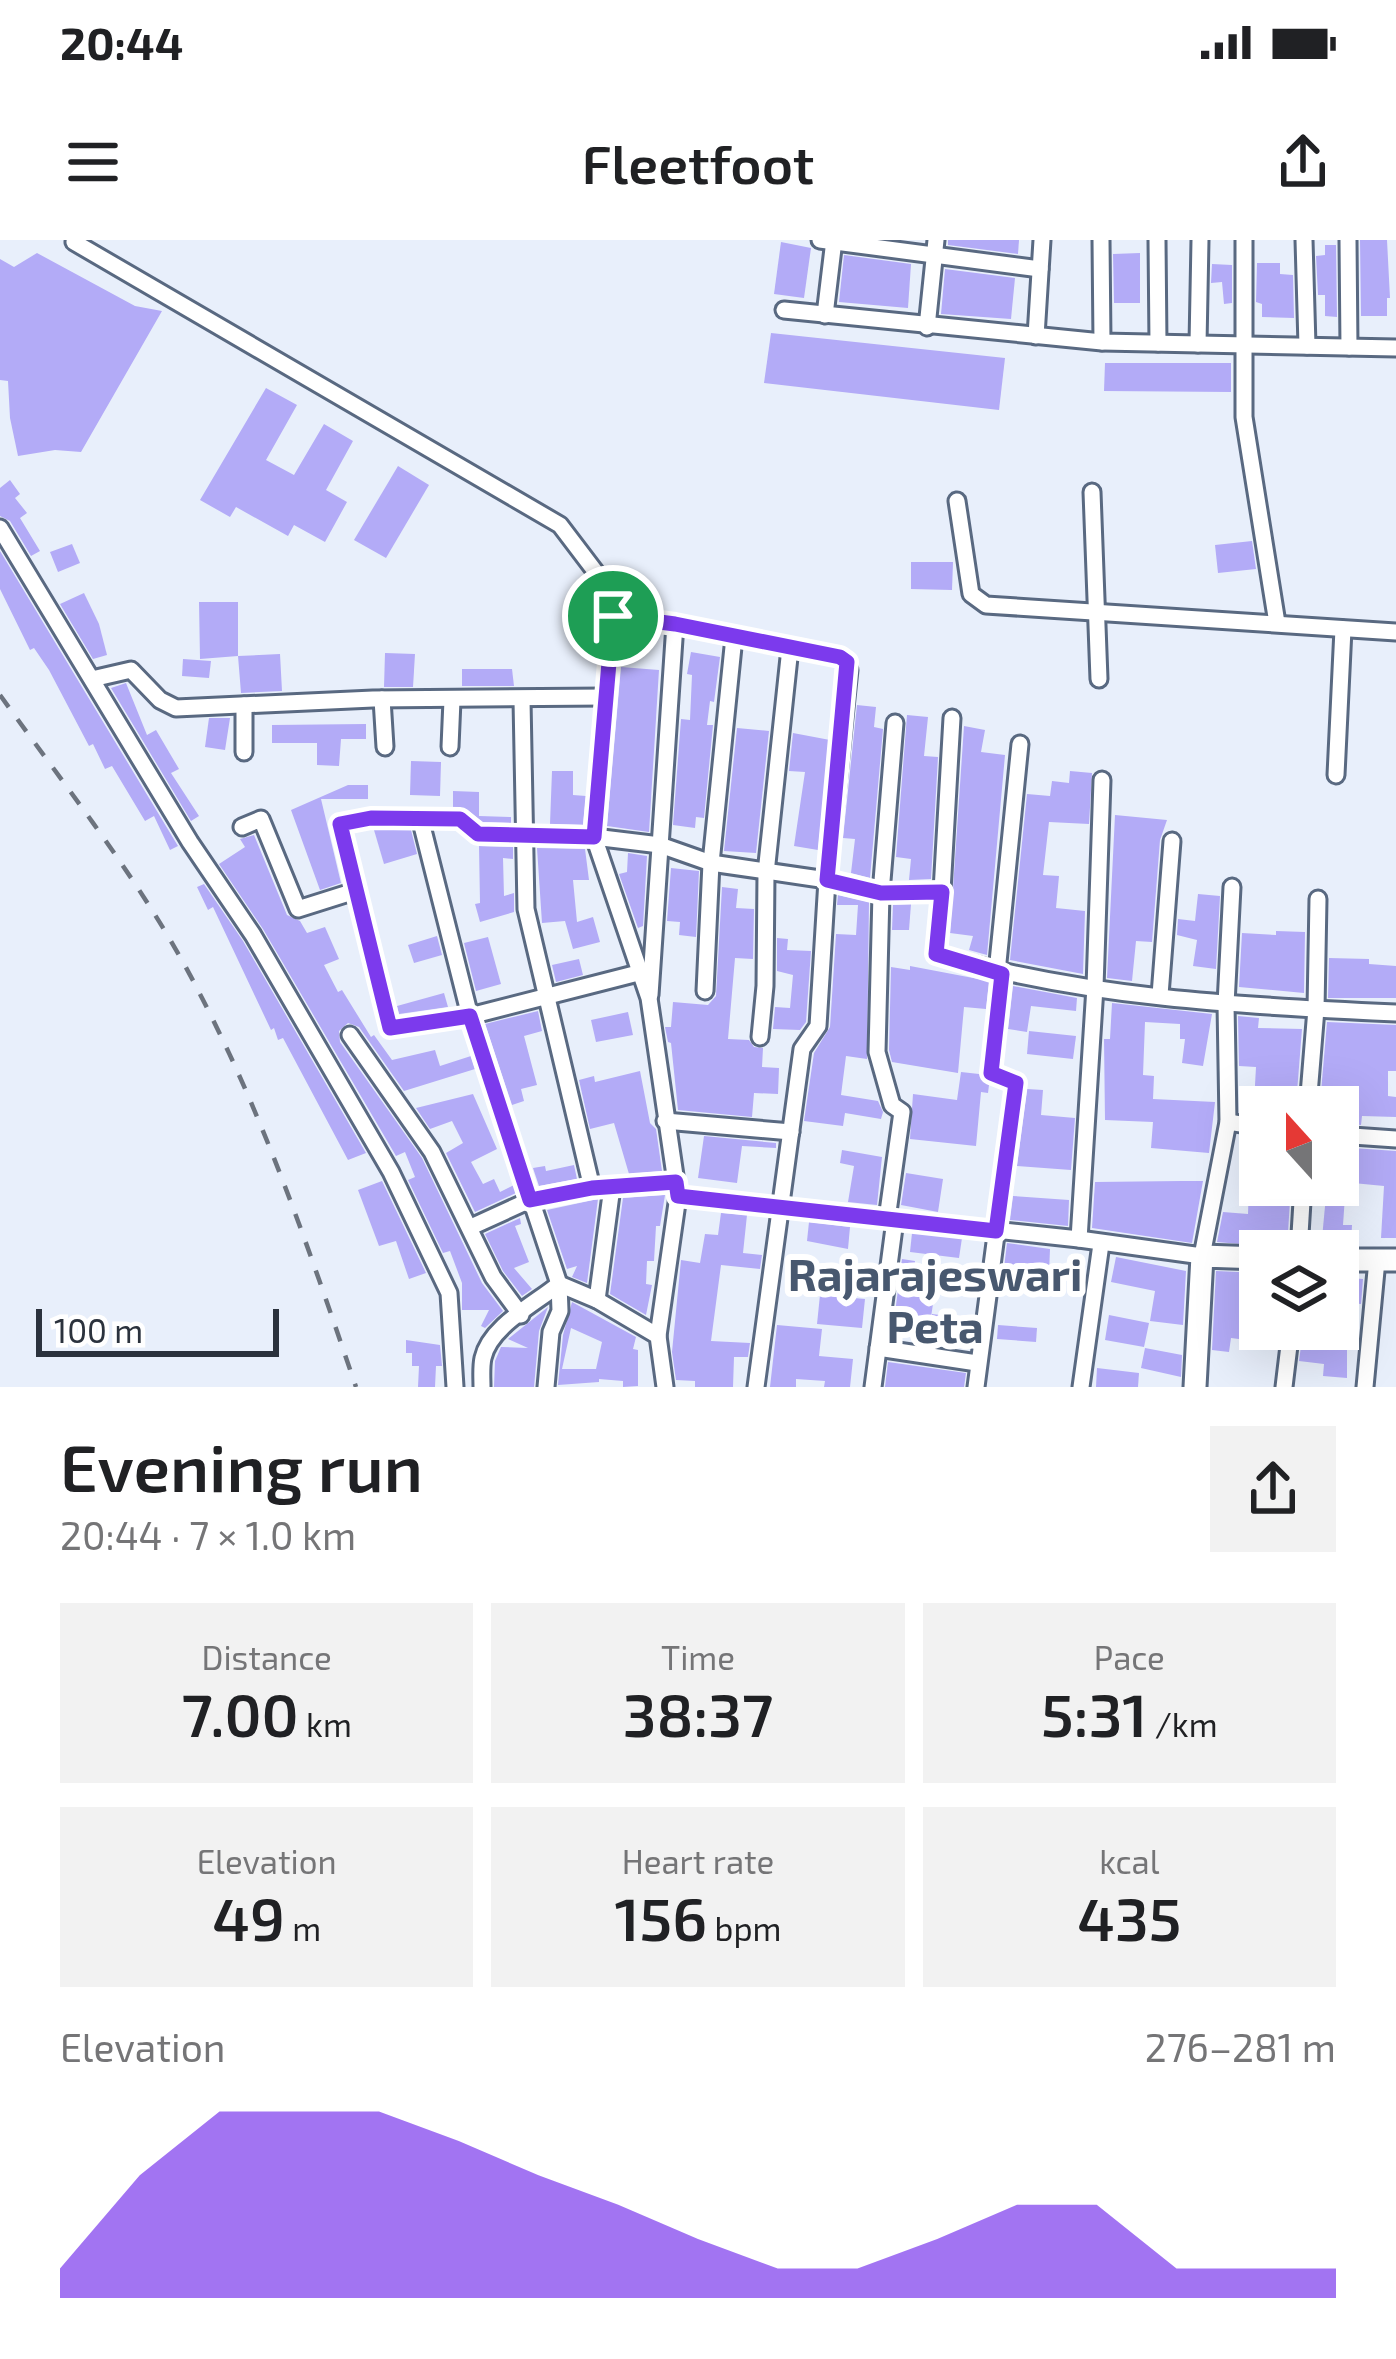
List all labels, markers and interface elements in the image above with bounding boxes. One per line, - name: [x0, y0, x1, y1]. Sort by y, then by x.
- text: 20:44: [60, 15, 183, 69]
- icon: menu: [60, 129, 126, 195]
- icon: share: [1270, 129, 1336, 195]
- text: Fleetfoot: [582, 130, 814, 195]
- pin: [562, 565, 664, 667]
- icon: arrive: [580, 583, 646, 649]
- north arrow: [1239, 1086, 1359, 1206]
- map controls: [1239, 1086, 1359, 1350]
- button: layers: [1239, 1230, 1359, 1350]
- district label: Rajarajeswari Peta: [788, 1246, 1082, 1352]
- scale bar: [36, 1303, 279, 1356]
- text: 100 m: [54, 1310, 143, 1350]
- text: Evening run: [60, 1426, 423, 1505]
- button: share: [1210, 1426, 1336, 1552]
- text: 20:44 · 7 × 1.0 km: [60, 1511, 356, 1558]
- text: Distance: [202, 1637, 332, 1677]
- text: Time: [661, 1637, 735, 1677]
- text: Pace: [1094, 1637, 1165, 1677]
- text: 7.00: [182, 1677, 299, 1749]
- text: 38:37: [623, 1677, 773, 1749]
- text: 5:31: [1041, 1677, 1147, 1749]
- text: km: [299, 1704, 352, 1744]
- text: /km: [1147, 1704, 1218, 1744]
- text: Elevation: [197, 1841, 337, 1881]
- text: Heart rate: [622, 1841, 774, 1881]
- text: kcal: [1099, 1841, 1160, 1881]
- text: 49: [212, 1881, 285, 1953]
- text: 156: [615, 1881, 707, 1953]
- text: 435: [1077, 1881, 1181, 1953]
- text: m: [285, 1908, 321, 1948]
- text: bpm: [707, 1908, 781, 1948]
- text: Elevation: [60, 2023, 225, 2070]
- text: 276–281 m: [1145, 2023, 1336, 2070]

